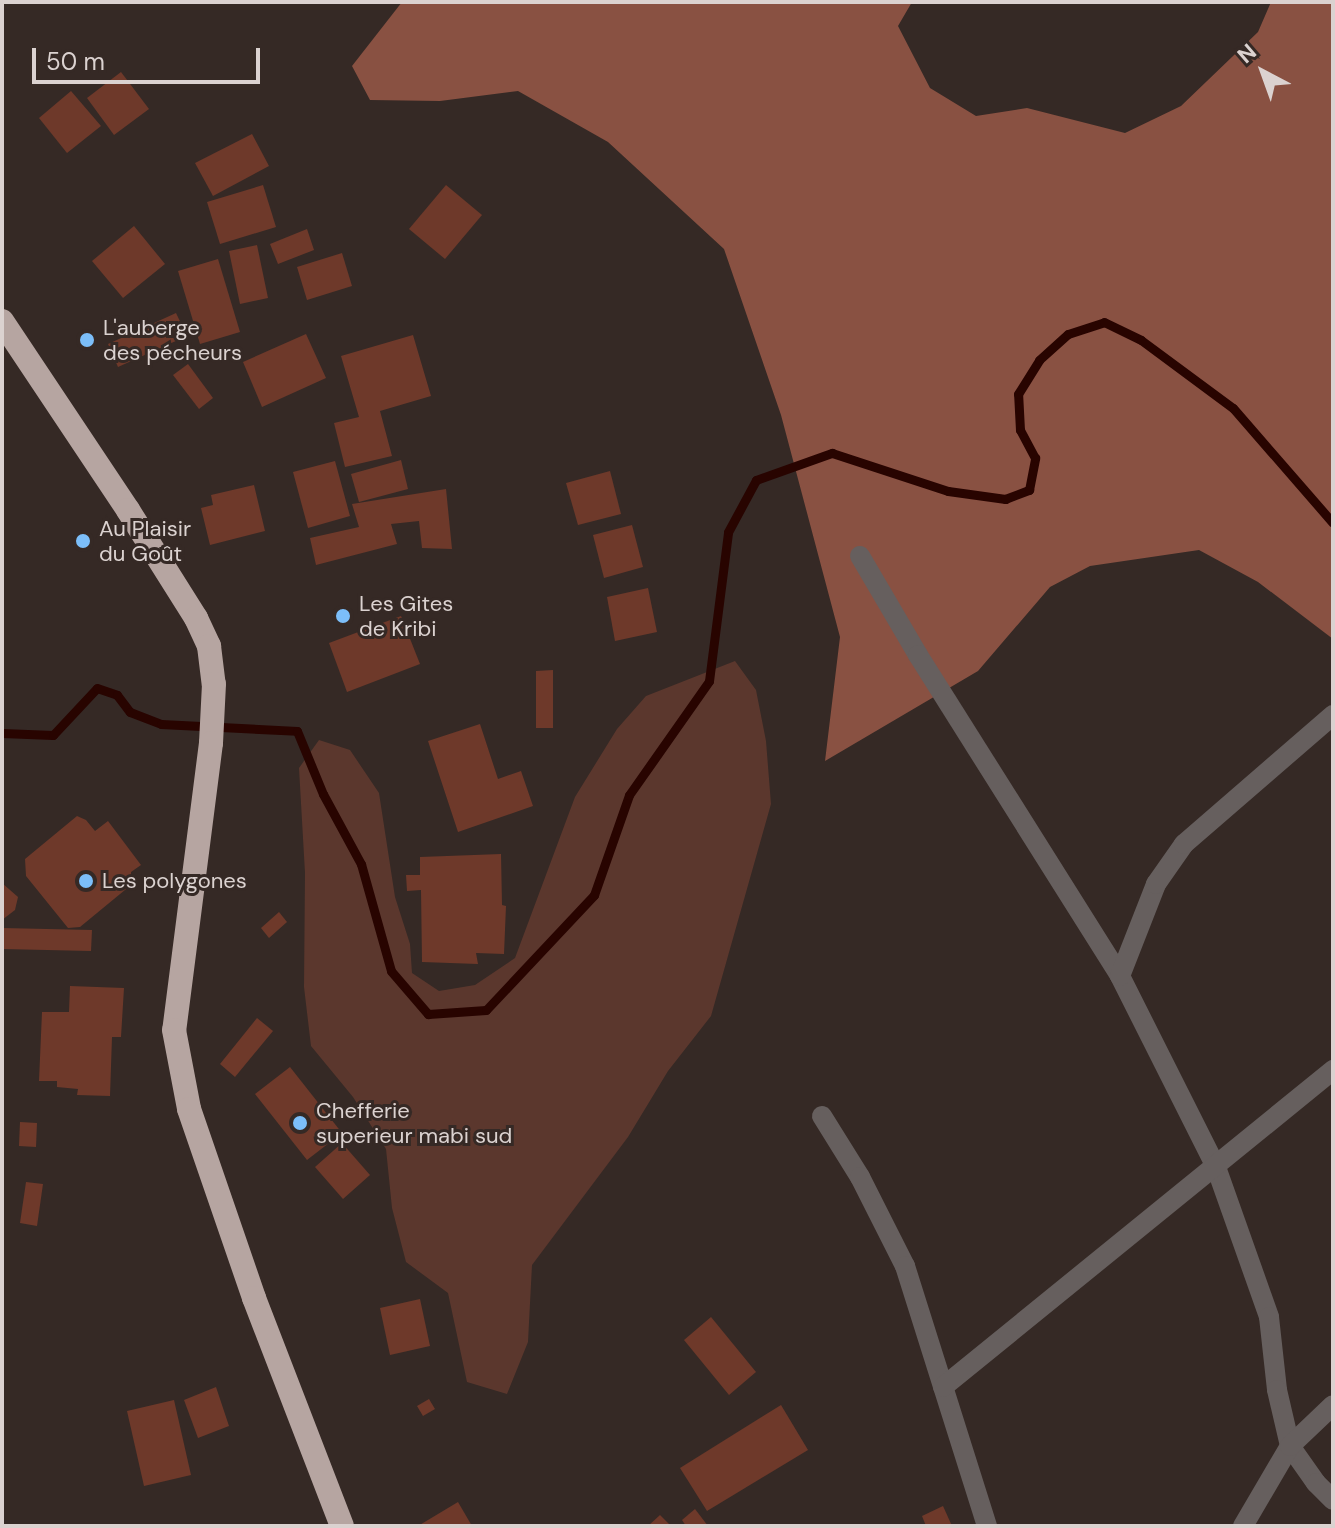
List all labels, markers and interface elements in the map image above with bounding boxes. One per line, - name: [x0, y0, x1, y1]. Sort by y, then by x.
- scale bar: [36, 32, 264, 82]
- north arrow: [1223, 32, 1303, 112]
- text: N: [1231, 37, 1262, 70]
- text: 50 m: [46, 46, 105, 77]
- place label: L'auberge des pécheurs: [103, 314, 242, 366]
- marker: L'auberge des pécheurs: [78, 331, 96, 349]
- place label: Au Plaisir du Goût: [99, 515, 191, 566]
- marker: Au Plaisir du Goût: [74, 532, 92, 550]
- place label: Les Gites de Kribi: [359, 590, 453, 642]
- marker: Les Gites de Kribi: [334, 607, 352, 625]
- place label: Les polygones: [102, 868, 247, 894]
- marker: Les polygones: [77, 872, 95, 890]
- place label: Chefferie superieur mabi sud: [316, 1097, 512, 1148]
- marker: Chefferie superieur mabi sud: [291, 1114, 309, 1132]

